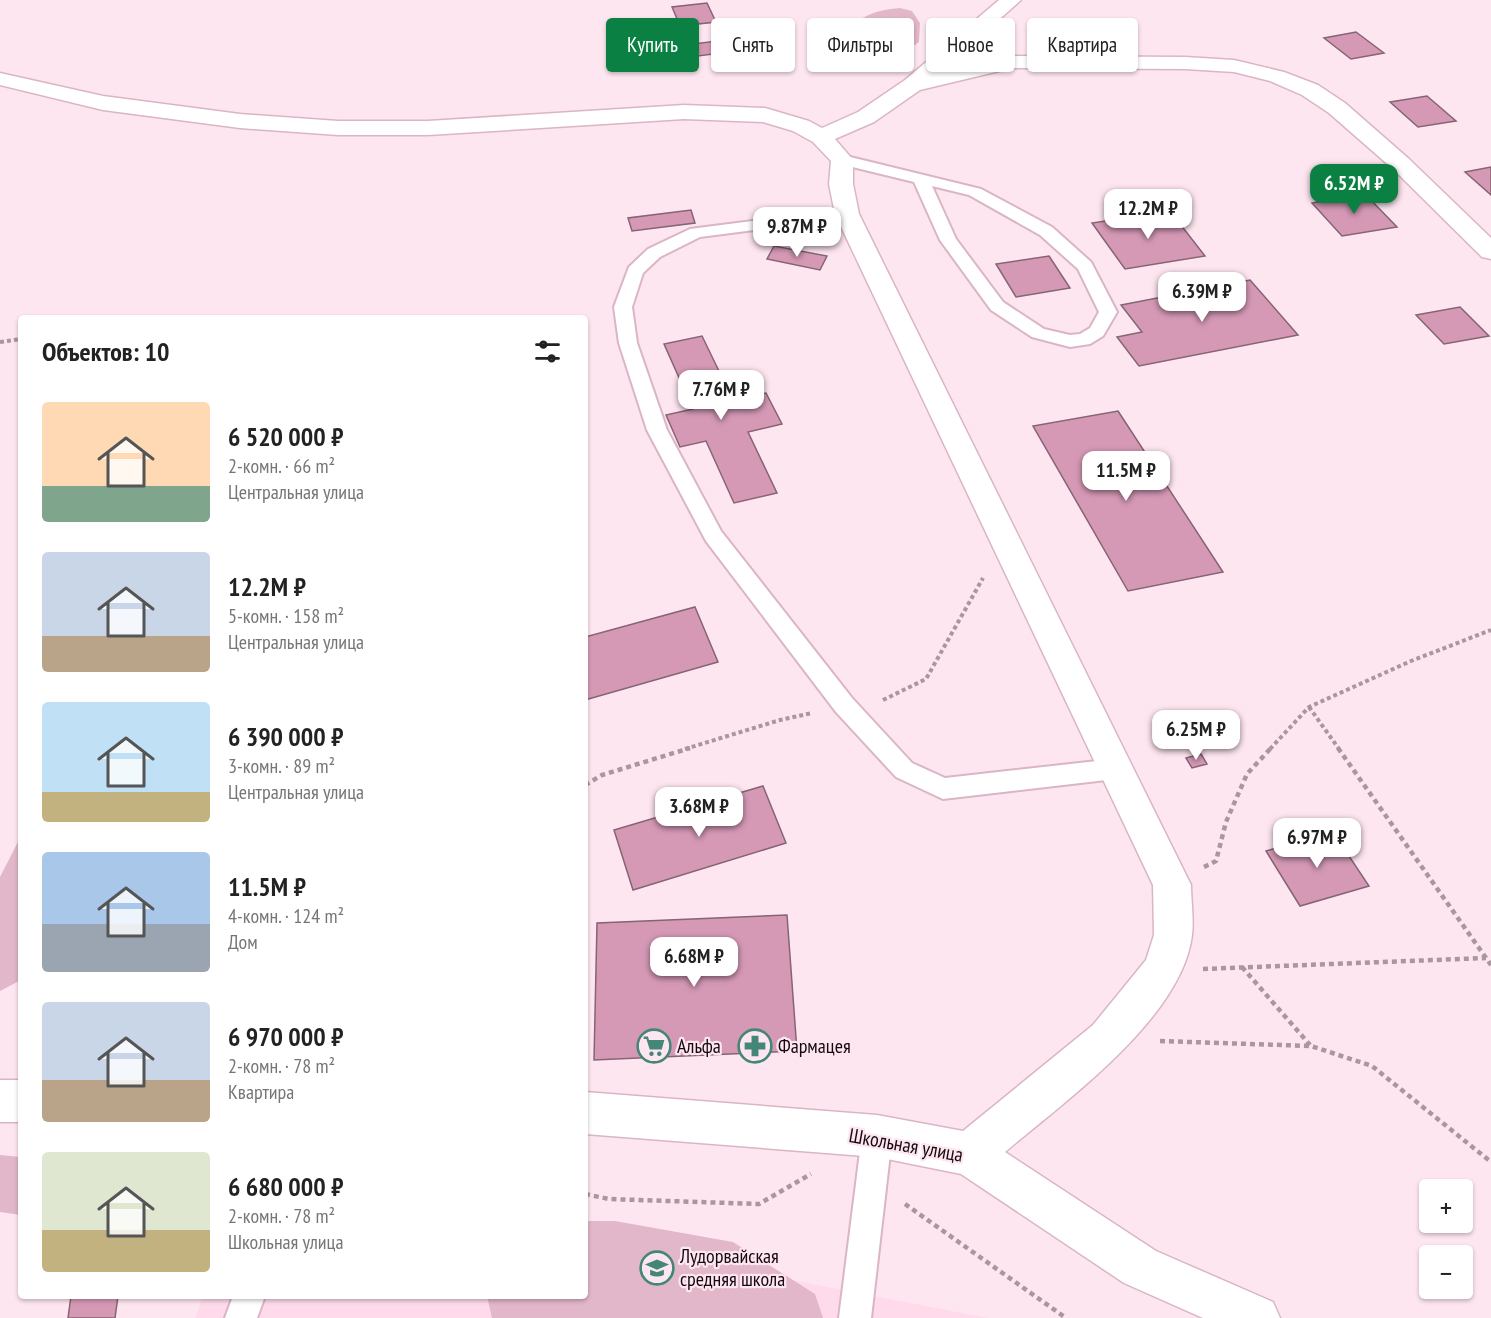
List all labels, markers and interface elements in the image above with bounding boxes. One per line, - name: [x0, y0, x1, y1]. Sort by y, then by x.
- chip: Купить: [606, 18, 699, 72]
- chip: Снять: [711, 18, 795, 72]
- chip: Фильтры: [807, 18, 914, 72]
- chip: Новое: [926, 18, 1015, 72]
- chip: Квартира: [1027, 18, 1138, 72]
- pin: 6.52M ₽: [1299, 164, 1409, 215]
- text: 6.52M ₽: [1324, 170, 1384, 196]
- pin: 12.2M ₽: [1093, 189, 1203, 240]
- text: 12.2M ₽: [1118, 195, 1178, 221]
- pin: 9.87M ₽: [742, 207, 852, 258]
- text: 9.87M ₽: [767, 213, 827, 239]
- pin: 6.39M ₽: [1147, 272, 1257, 323]
- text: 6.39M ₽: [1172, 278, 1232, 304]
- text: Объектов: 10: [42, 335, 169, 368]
- icon: filters: [531, 335, 564, 368]
- pin: 7.76M ₽: [666, 370, 776, 421]
- text: 7.76M ₽: [692, 376, 750, 402]
- text: 6 520 000 ₽: [228, 420, 343, 453]
- icon: home: [90, 426, 162, 498]
- pin: 11.5M ₽: [1071, 451, 1181, 502]
- text: 2-комн. · 66 m²: [228, 453, 335, 479]
- text: 11.5M ₽: [1096, 457, 1156, 483]
- text: Центральная улица: [228, 479, 364, 505]
- text: 12.2M ₽: [228, 570, 306, 603]
- icon: home: [90, 576, 162, 648]
- text: 5-комн. · 158 m²: [228, 603, 344, 629]
- text: Центральная улица: [228, 629, 364, 655]
- pin: 6.25M ₽: [1141, 710, 1251, 761]
- text: 6.25M ₽: [1166, 716, 1226, 742]
- text: 6 390 000 ₽: [228, 720, 343, 753]
- icon: home: [90, 726, 162, 798]
- text: 3-комн. · 89 m²: [228, 753, 335, 779]
- text: Центральная улица: [228, 779, 364, 805]
- pin: 3.68M ₽: [644, 787, 754, 838]
- text: 3.68M ₽: [669, 793, 729, 819]
- pin: 6.97M ₽: [1262, 818, 1372, 869]
- text: 6.97M ₽: [1287, 824, 1347, 850]
- text: 11.5M ₽: [228, 870, 306, 903]
- icon: home: [90, 876, 162, 948]
- text: 4-комн. · 124 m²: [228, 903, 344, 929]
- text: Дом: [228, 929, 258, 955]
- pin: 6.68M ₽: [639, 937, 749, 988]
- text: 6.68M ₽: [664, 943, 724, 969]
- text: 6 970 000 ₽: [228, 1020, 343, 1053]
- icon: home: [90, 1026, 162, 1098]
- supermarket icon: Альфа: [636, 1028, 672, 1064]
- pharmacy icon: Фармацея: [737, 1028, 773, 1064]
- place label: Альфа: [677, 1033, 721, 1059]
- place label: Фармацея: [778, 1033, 851, 1059]
- text: 2-комн. · 78 m²: [228, 1053, 335, 1079]
- text: Квартира: [228, 1079, 294, 1105]
- street label: Школьная улица: [847, 1122, 965, 1168]
- text: 6 680 000 ₽: [228, 1170, 343, 1203]
- icon: home: [90, 1176, 162, 1248]
- map controls: [1419, 1179, 1473, 1299]
- button: +: [1419, 1179, 1473, 1233]
- text: 2-комн. · 78 m²: [228, 1203, 335, 1229]
- text: Школьная улица: [228, 1229, 343, 1255]
- place label: Лудорвайская средняя школа: [679, 1243, 785, 1292]
- button: −: [1419, 1245, 1473, 1299]
- school or university icon: Лудорвайская средняя школа: [639, 1250, 675, 1286]

